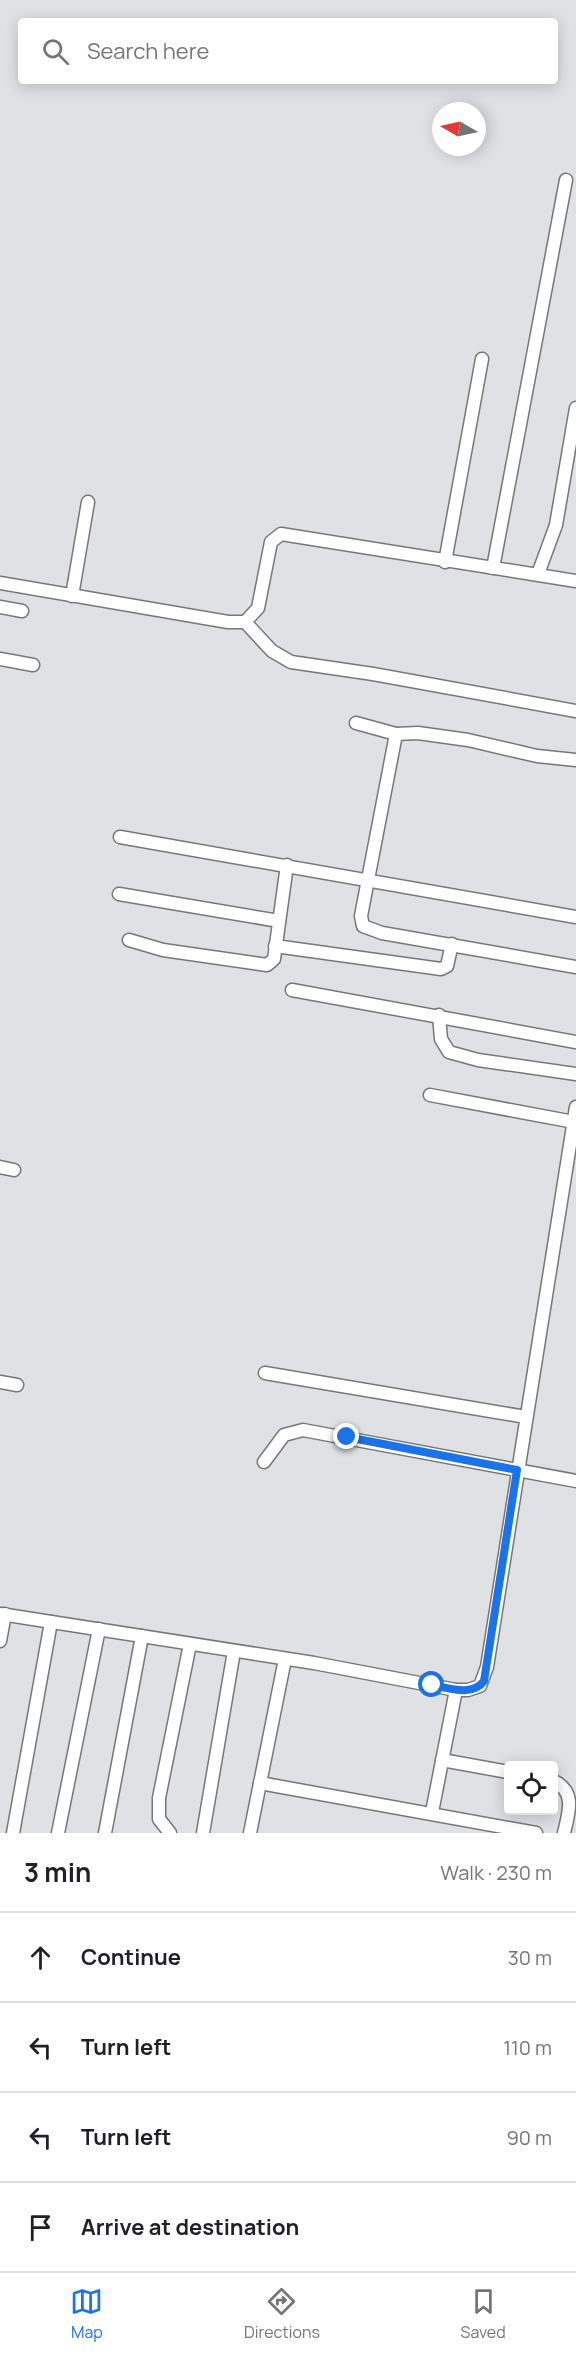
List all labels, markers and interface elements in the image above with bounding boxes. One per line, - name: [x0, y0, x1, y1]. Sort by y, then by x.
- search box: [18, 18, 558, 84]
- icon: search: [39, 35, 72, 68]
- text: Search here: [87, 36, 209, 66]
- north arrow: [432, 102, 486, 156]
- route end: [333, 1423, 359, 1449]
- route start: [418, 1671, 444, 1697]
- map controls: [504, 1761, 558, 1815]
- button: locate: [504, 1761, 558, 1815]
- text: 3 min: [24, 1854, 91, 1890]
- text: Walk · 230 m: [440, 1859, 552, 1886]
- icon: ahead: [24, 1941, 57, 1974]
- text: Continue: [81, 1942, 181, 1972]
- text: 30 m: [508, 1944, 552, 1971]
- icon: left: [24, 2031, 57, 2064]
- text: Turn left: [81, 2032, 171, 2062]
- text: 110 m: [503, 2034, 552, 2061]
- icon: left: [24, 2121, 57, 2154]
- text: Turn left: [81, 2122, 171, 2152]
- text: 90 m: [506, 2124, 552, 2151]
- icon: arrive: [24, 2211, 57, 2244]
- text: Arrive at destination: [81, 2212, 299, 2242]
- tab: Map: [70, 2285, 103, 2343]
- tab: Directions: [244, 2285, 320, 2343]
- tab: Saved: [461, 2285, 506, 2343]

